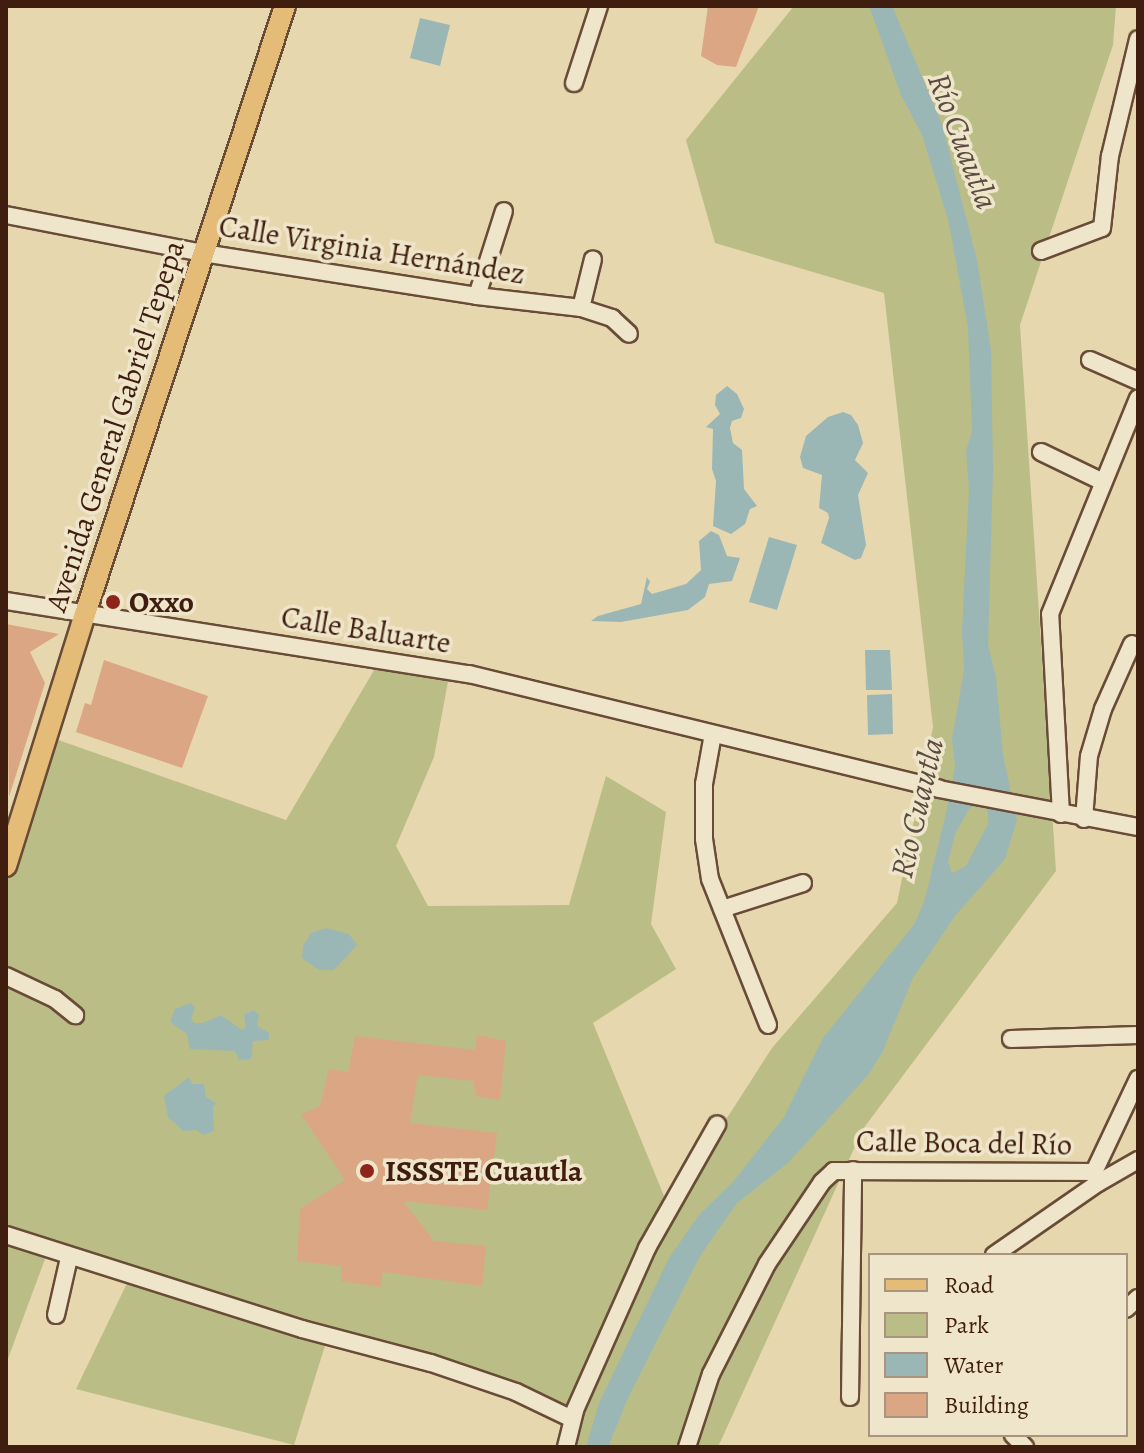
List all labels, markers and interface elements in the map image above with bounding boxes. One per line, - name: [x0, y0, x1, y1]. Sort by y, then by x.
- water label: Río Cuautla: [920, 68, 1006, 214]
- street label: Calle Virginia Hernández: [216, 208, 528, 292]
- street label: Avenida General Gabriel Tepepa: [38, 236, 192, 616]
- place label: Oxxo: [129, 584, 194, 620]
- marker: Oxxo: [104, 593, 122, 611]
- street label: Calle Baluarte: [279, 599, 453, 661]
- water label: Río Cuautla: [882, 734, 952, 882]
- street label: Calle Boca del Río: [856, 1123, 1072, 1163]
- place label: ISSSTE Cuautla: [385, 1153, 583, 1189]
- marker: ISSSTE Cuautla: [356, 1160, 378, 1182]
- legend: [868, 1253, 1128, 1437]
- text: Road: [944, 1269, 994, 1301]
- text: Park: [944, 1309, 989, 1341]
- text: Water: [944, 1349, 1004, 1381]
- text: Building: [944, 1389, 1029, 1421]

